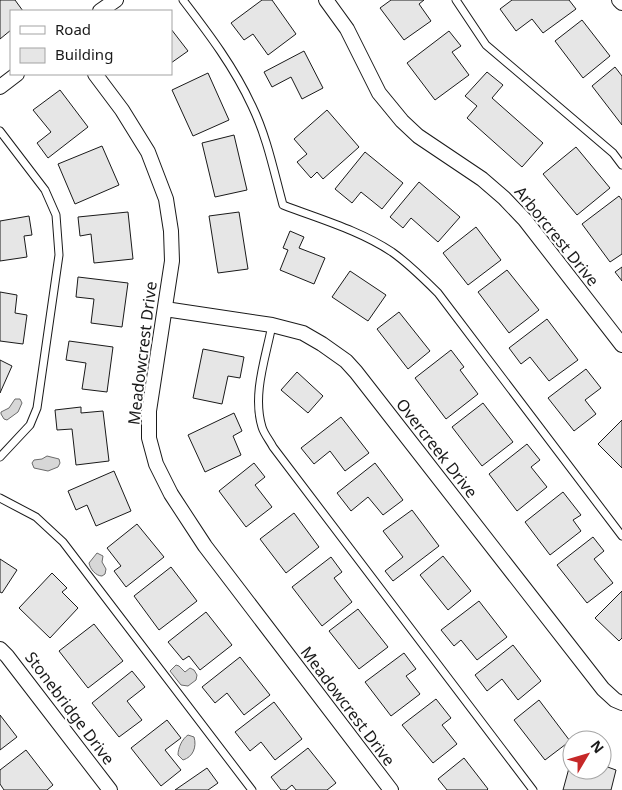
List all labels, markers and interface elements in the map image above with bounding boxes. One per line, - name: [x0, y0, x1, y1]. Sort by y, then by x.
- legend: [10, 10, 172, 75]
- text: Road: [55, 19, 91, 39]
- text: Building: [55, 44, 113, 64]
- street label: Arborcrest Drive: [510, 181, 604, 291]
- street label: Meadowcrest Drive: [122, 280, 162, 426]
- street label: Overcreek Drive: [391, 394, 483, 502]
- street label: Meadowcrest Drive: [296, 642, 400, 770]
- street label: Stonebridge Drive: [20, 647, 120, 769]
- north arrow: [562, 730, 612, 780]
- text: N: [587, 736, 609, 757]

